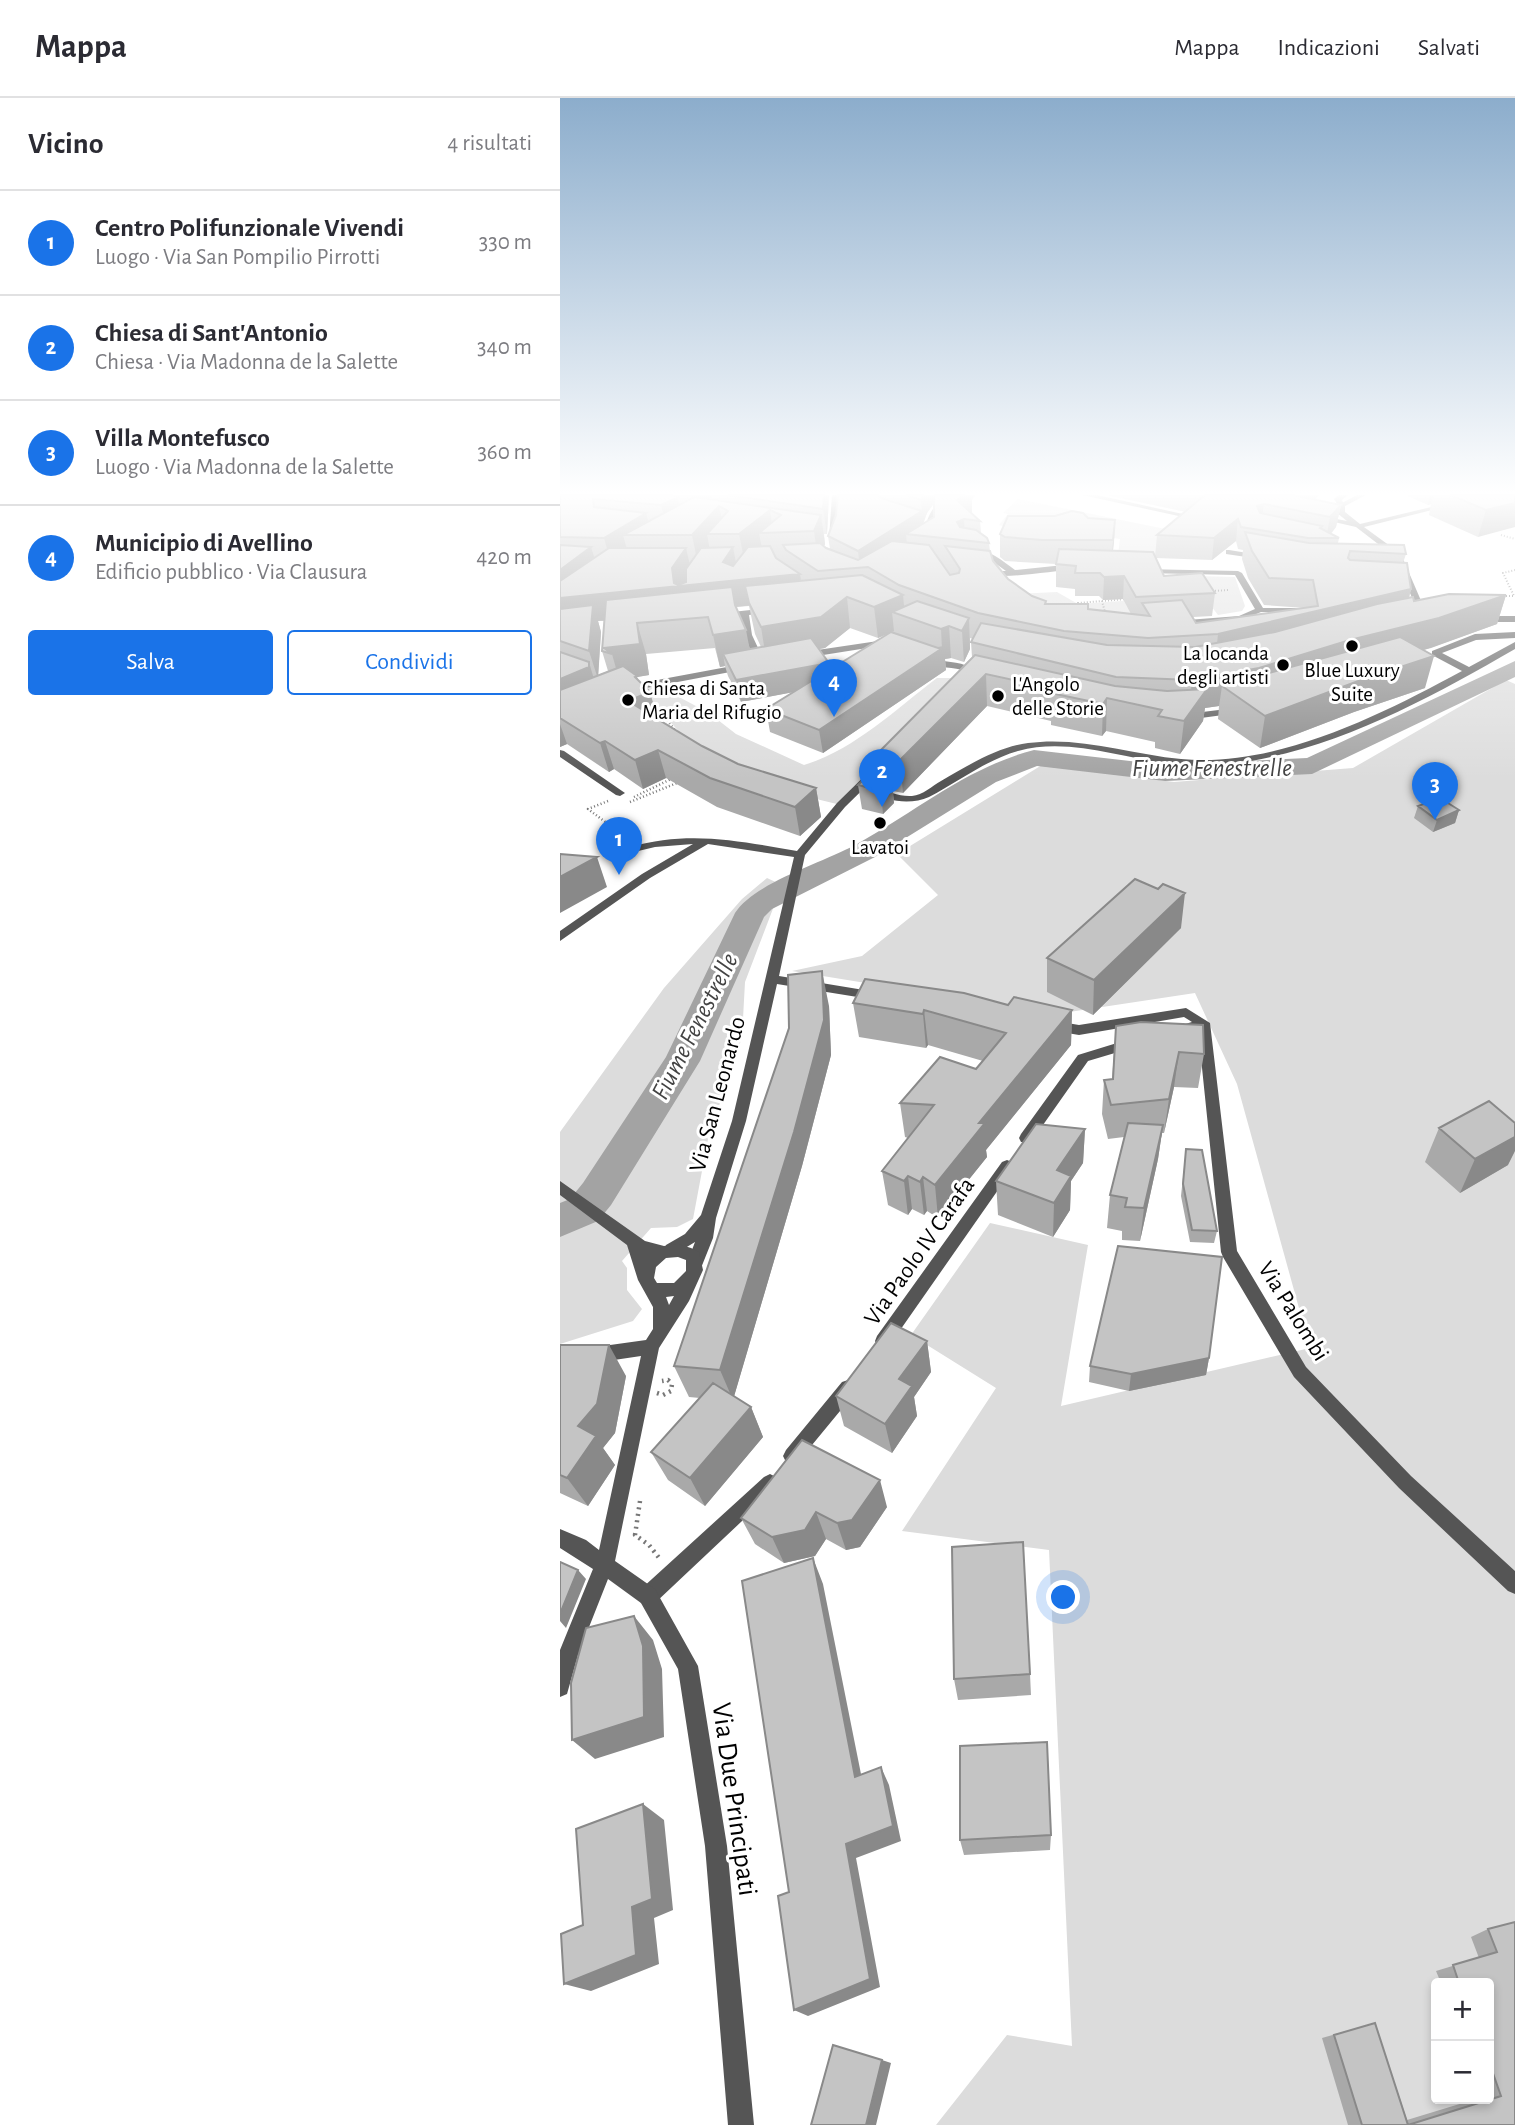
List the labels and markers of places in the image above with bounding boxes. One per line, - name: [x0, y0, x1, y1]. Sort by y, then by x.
- marker: Blue Luxury Suite: [1344, 638, 1360, 654]
- place label: La locanda degli artisti: [1177, 643, 1269, 688]
- marker: La locanda degli artisti: [1275, 657, 1291, 673]
- pin: 4: [811, 659, 857, 717]
- place label: Blue Luxury Suite: [1304, 660, 1400, 705]
- place label: L'Angolo delle Storie: [1012, 674, 1104, 719]
- place label: Chiesa di Santa Maria del Rifugio: [642, 678, 782, 723]
- marker: L'Angolo delle Storie: [990, 688, 1006, 704]
- marker: Chiesa di Santa Maria del Rifugio: [620, 692, 636, 708]
- pin: 2: [859, 749, 905, 807]
- pin: 3: [1412, 762, 1458, 820]
- marker: Lavatoi: [872, 815, 888, 831]
- pin: 1: [596, 817, 642, 875]
- place label: Lavatoi: [851, 837, 909, 858]

